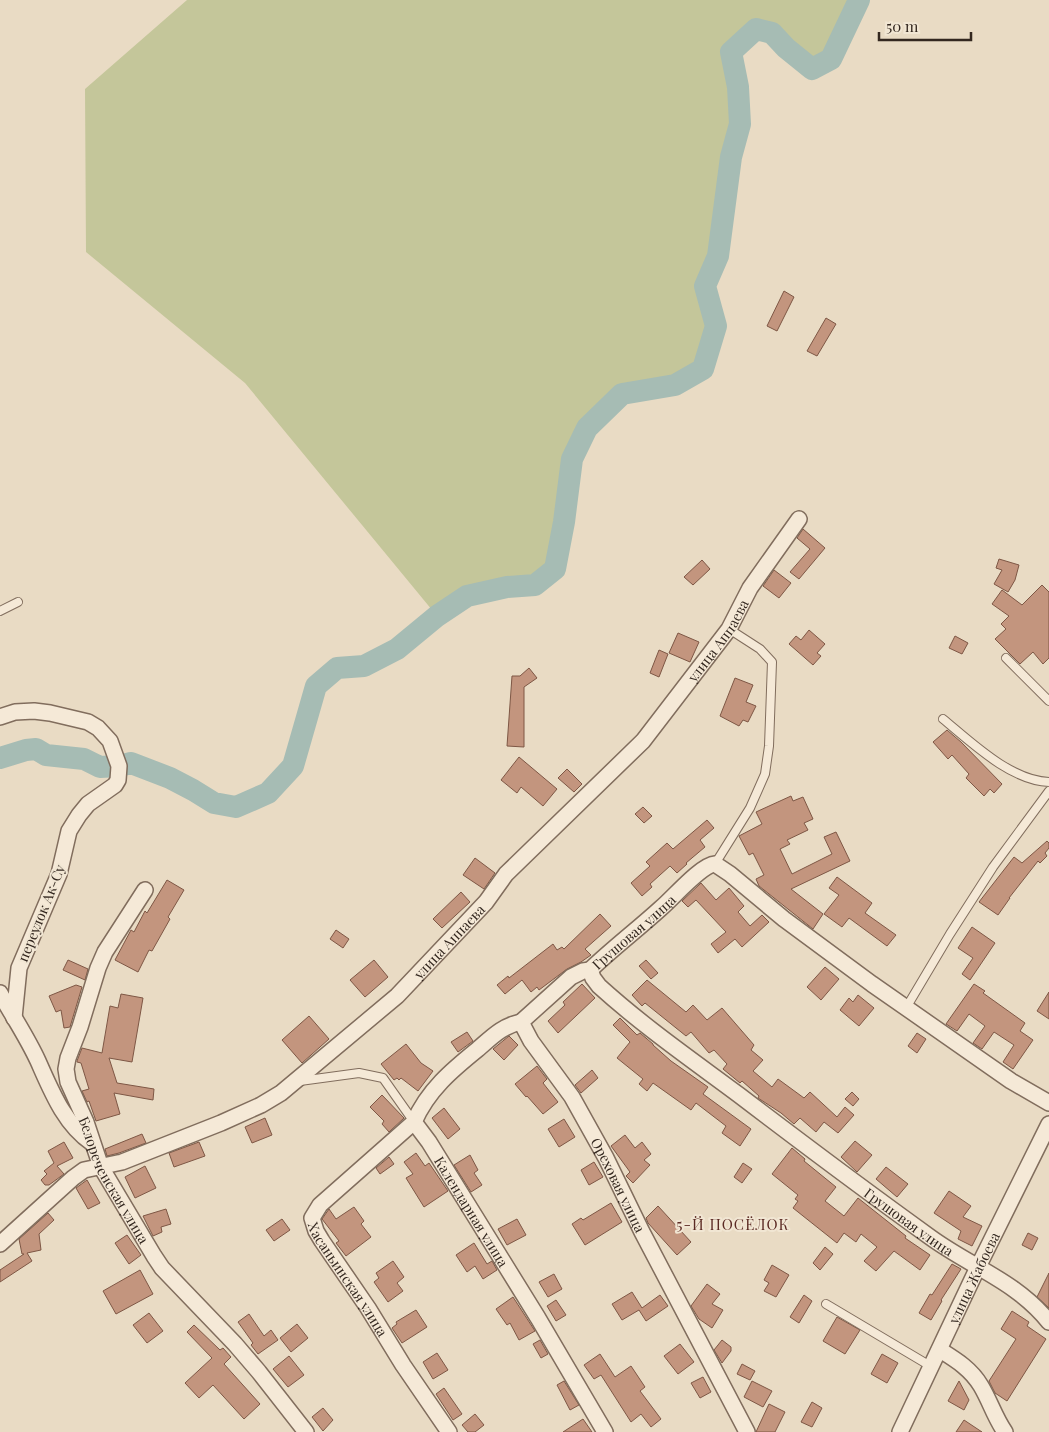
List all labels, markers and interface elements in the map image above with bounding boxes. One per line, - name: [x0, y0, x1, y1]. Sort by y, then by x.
- scale bar: [879, 10, 972, 42]
- text: 50 m: [886, 16, 919, 36]
- street label: улица Аппаева: [682, 596, 752, 686]
- street label: переулок Ак-Су: [13, 861, 69, 965]
- street label: Грушовая улица: [587, 890, 680, 973]
- street label: улица Аппаева: [408, 900, 489, 983]
- street label: Белореченская улица: [75, 1113, 154, 1247]
- street label: Ореховая улица: [587, 1134, 650, 1235]
- street label: Календарная улица: [430, 1152, 513, 1270]
- street label: Грушовая улица: [861, 1183, 957, 1260]
- district label: 5-Й ПОСЁЛОК: [676, 1214, 790, 1234]
- street label: Хасаньинская улица: [304, 1220, 393, 1340]
- street label: улица Жабоева: [943, 1229, 1003, 1327]

